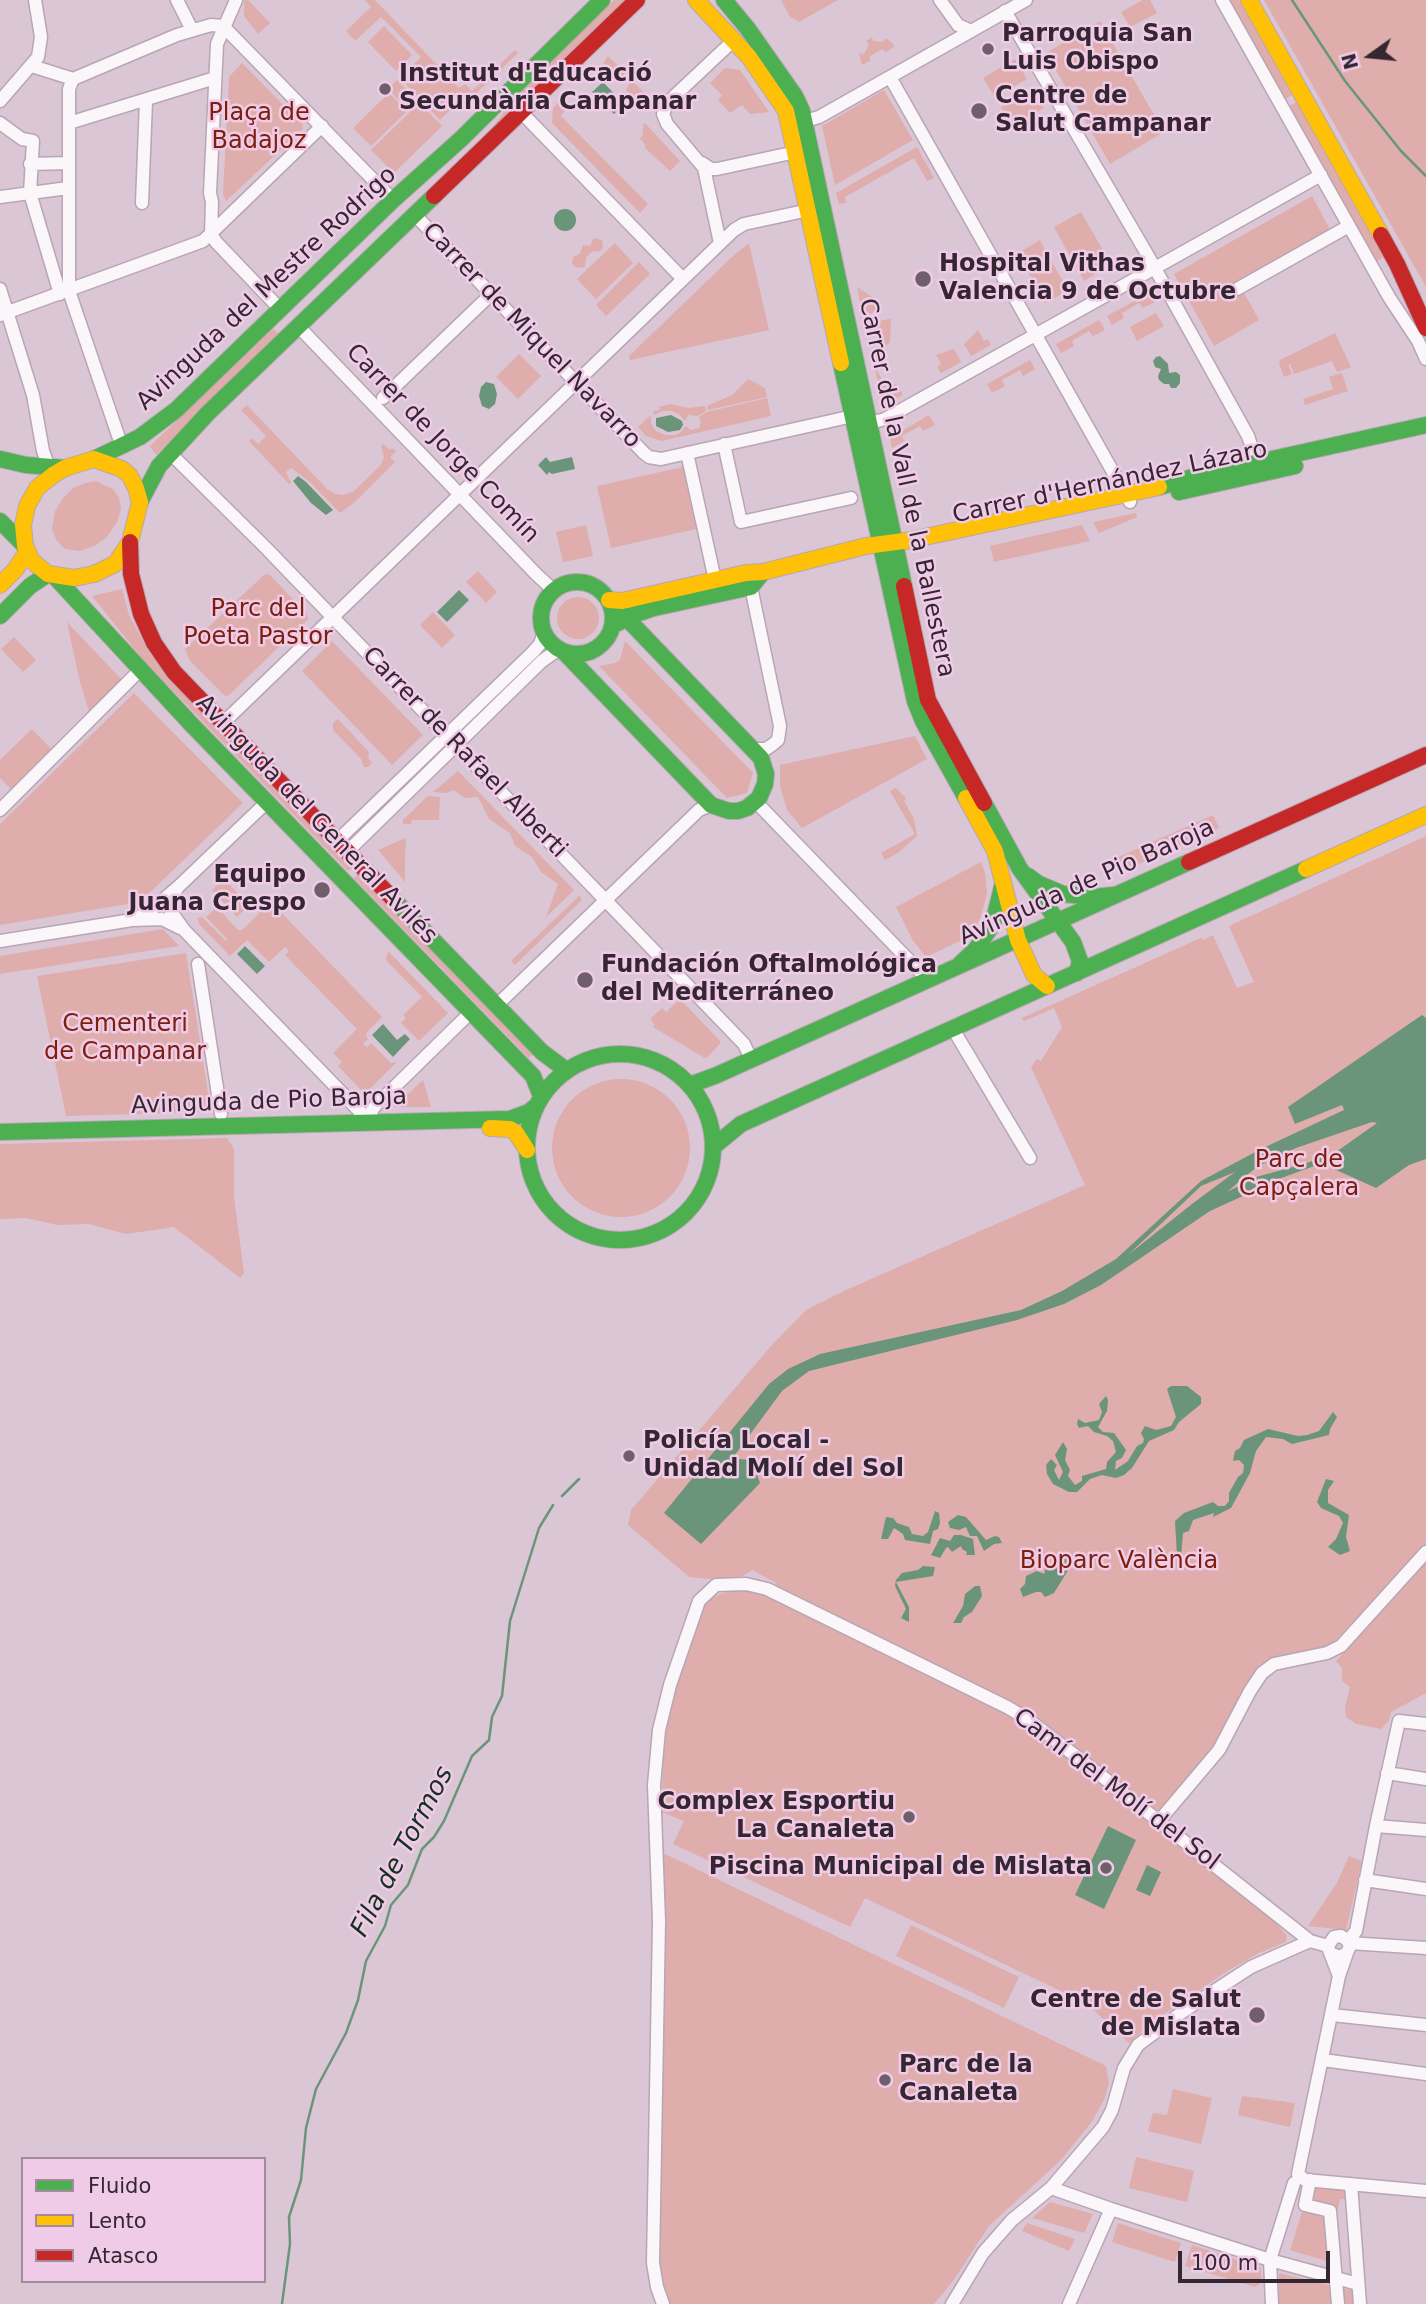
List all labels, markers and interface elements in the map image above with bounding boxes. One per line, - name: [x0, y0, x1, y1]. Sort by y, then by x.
- place label: Parroquia San Luis Obispo: [1002, 21, 1193, 77]
- north arrow: [1335, 21, 1405, 91]
- marker: Parroquia San Luis Obispo: [980, 41, 996, 57]
- text: N: [1337, 51, 1362, 72]
- place label: Institut d'Educació Secundària Campanar: [399, 61, 696, 117]
- marker: Institut d'Educació Secundària Campanar: [377, 81, 393, 97]
- place label: Centre de Salut Campanar: [995, 83, 1211, 139]
- park label: Plaça de Badajoz: [208, 100, 310, 156]
- marker: Centre de Salut Campanar: [969, 101, 989, 121]
- street label: Avinguda del Mestre Rodrigo: [131, 161, 403, 417]
- street label: Carrer de Miquel Navarro: [416, 217, 646, 455]
- place label: Hospital Vithas Valencia 9 de Octubre: [939, 251, 1236, 307]
- marker: Hospital Vithas Valencia 9 de Octubre: [913, 269, 933, 289]
- street label: Carrer de la Vall de la Ballestera: [852, 296, 960, 680]
- street label: Carrer de Jorge Comín: [339, 338, 545, 550]
- street label: Carrer d'Hernández Lázaro: [950, 436, 1270, 530]
- park label: Parc del Poeta Pastor: [183, 596, 333, 652]
- street label: Carrer de Rafael Alberti: [356, 641, 572, 865]
- street label: Avinguda del General Avilés: [189, 689, 443, 951]
- street label: Avinguda de Pio Baroja: [955, 814, 1219, 952]
- place label: Equipo Juana Crespo: [128, 862, 306, 918]
- marker: Equipo Juana Crespo: [312, 880, 332, 900]
- place label: Fundación Oftalmológica del Mediterráneo: [601, 952, 937, 1008]
- marker: Fundación Oftalmológica del Mediterráneo: [575, 970, 595, 990]
- park label: Cementeri de Campanar: [44, 1011, 206, 1067]
- street label: Avinguda de Pio Baroja: [130, 1083, 408, 1121]
- park label: Parc de Capçalera: [1239, 1147, 1359, 1203]
- place label: Policía Local - Unidad Molí del Sol: [643, 1428, 904, 1484]
- marker: Policía Local - Unidad Molí del Sol: [621, 1448, 637, 1464]
- park label: Bioparc València: [1020, 1548, 1218, 1576]
- street label: Camí del Molí del Sol: [1007, 1703, 1225, 1877]
- water label: Fila de Tormos: [345, 1761, 461, 1943]
- place label: Complex Esportiu La Canaleta: [657, 1789, 895, 1845]
- marker: Complex Esportiu La Canaleta: [901, 1809, 917, 1825]
- place label: Piscina Municipal de Mislata: [709, 1854, 1092, 1882]
- marker: Piscina Municipal de Mislata: [1098, 1860, 1114, 1876]
- place label: Centre de Salut de Mislata: [1030, 1987, 1241, 2043]
- marker: Centre de Salut de Mislata: [1247, 2005, 1267, 2025]
- place label: Parc de la Canaleta: [899, 2052, 1033, 2108]
- marker: Parc de la Canaleta: [877, 2072, 893, 2088]
- legend: [21, 2157, 266, 2283]
- text: Fluido: [88, 2174, 151, 2198]
- text: Lento: [88, 2209, 147, 2233]
- scale bar: [1181, 2238, 1333, 2282]
- text: Atasco: [88, 2244, 158, 2268]
- text: 100 m: [1191, 2251, 1258, 2275]

